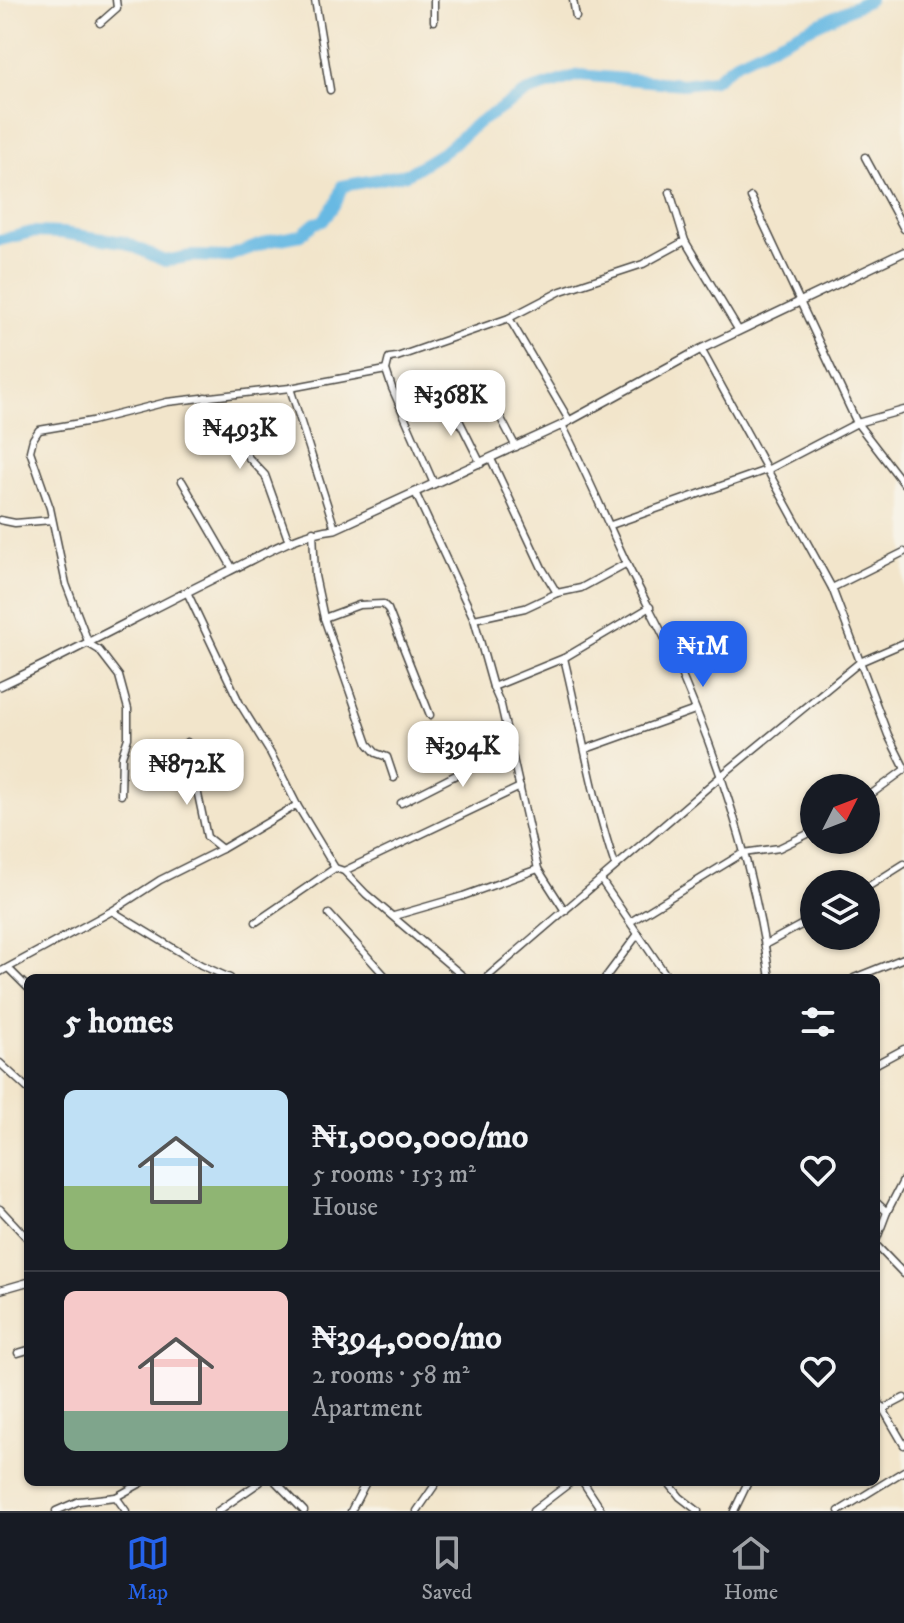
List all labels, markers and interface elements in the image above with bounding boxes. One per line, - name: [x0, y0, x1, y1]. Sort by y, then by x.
- pin: ₦368K: [395, 370, 507, 438]
- text: ₦368K: [414, 379, 488, 412]
- pin: ₦493K: [184, 403, 296, 471]
- text: ₦493K: [203, 412, 277, 445]
- pin: ₦1M: [664, 621, 742, 689]
- text: ₦1M: [677, 630, 729, 663]
- pin: ₦394K: [407, 721, 519, 789]
- text: ₦394K: [426, 730, 500, 763]
- pin: ₦872K: [131, 739, 243, 807]
- text: ₦872K: [149, 748, 225, 781]
- north arrow: [800, 774, 880, 854]
- map controls: [800, 774, 880, 950]
- button: layers: [800, 870, 880, 950]
- icon: filters: [796, 1000, 840, 1044]
- text: 5 homes: [64, 1001, 173, 1043]
- text: ₦1,000,000/mo: [312, 1116, 528, 1158]
- icon: home: [128, 1122, 224, 1218]
- icon: heart: [796, 1148, 840, 1192]
- text: 5 rooms · 153 m²: [312, 1158, 476, 1191]
- text: House: [312, 1191, 378, 1224]
- text: ₦394,000/mo: [312, 1317, 502, 1359]
- icon: home: [128, 1323, 224, 1419]
- icon: heart: [796, 1349, 840, 1393]
- text: 2 rooms · 58 m²: [312, 1359, 470, 1392]
- text: Apartment: [312, 1392, 423, 1425]
- tab: Map: [126, 1531, 170, 1606]
- tab: Saved: [422, 1531, 472, 1606]
- tab: Home: [724, 1531, 778, 1606]

